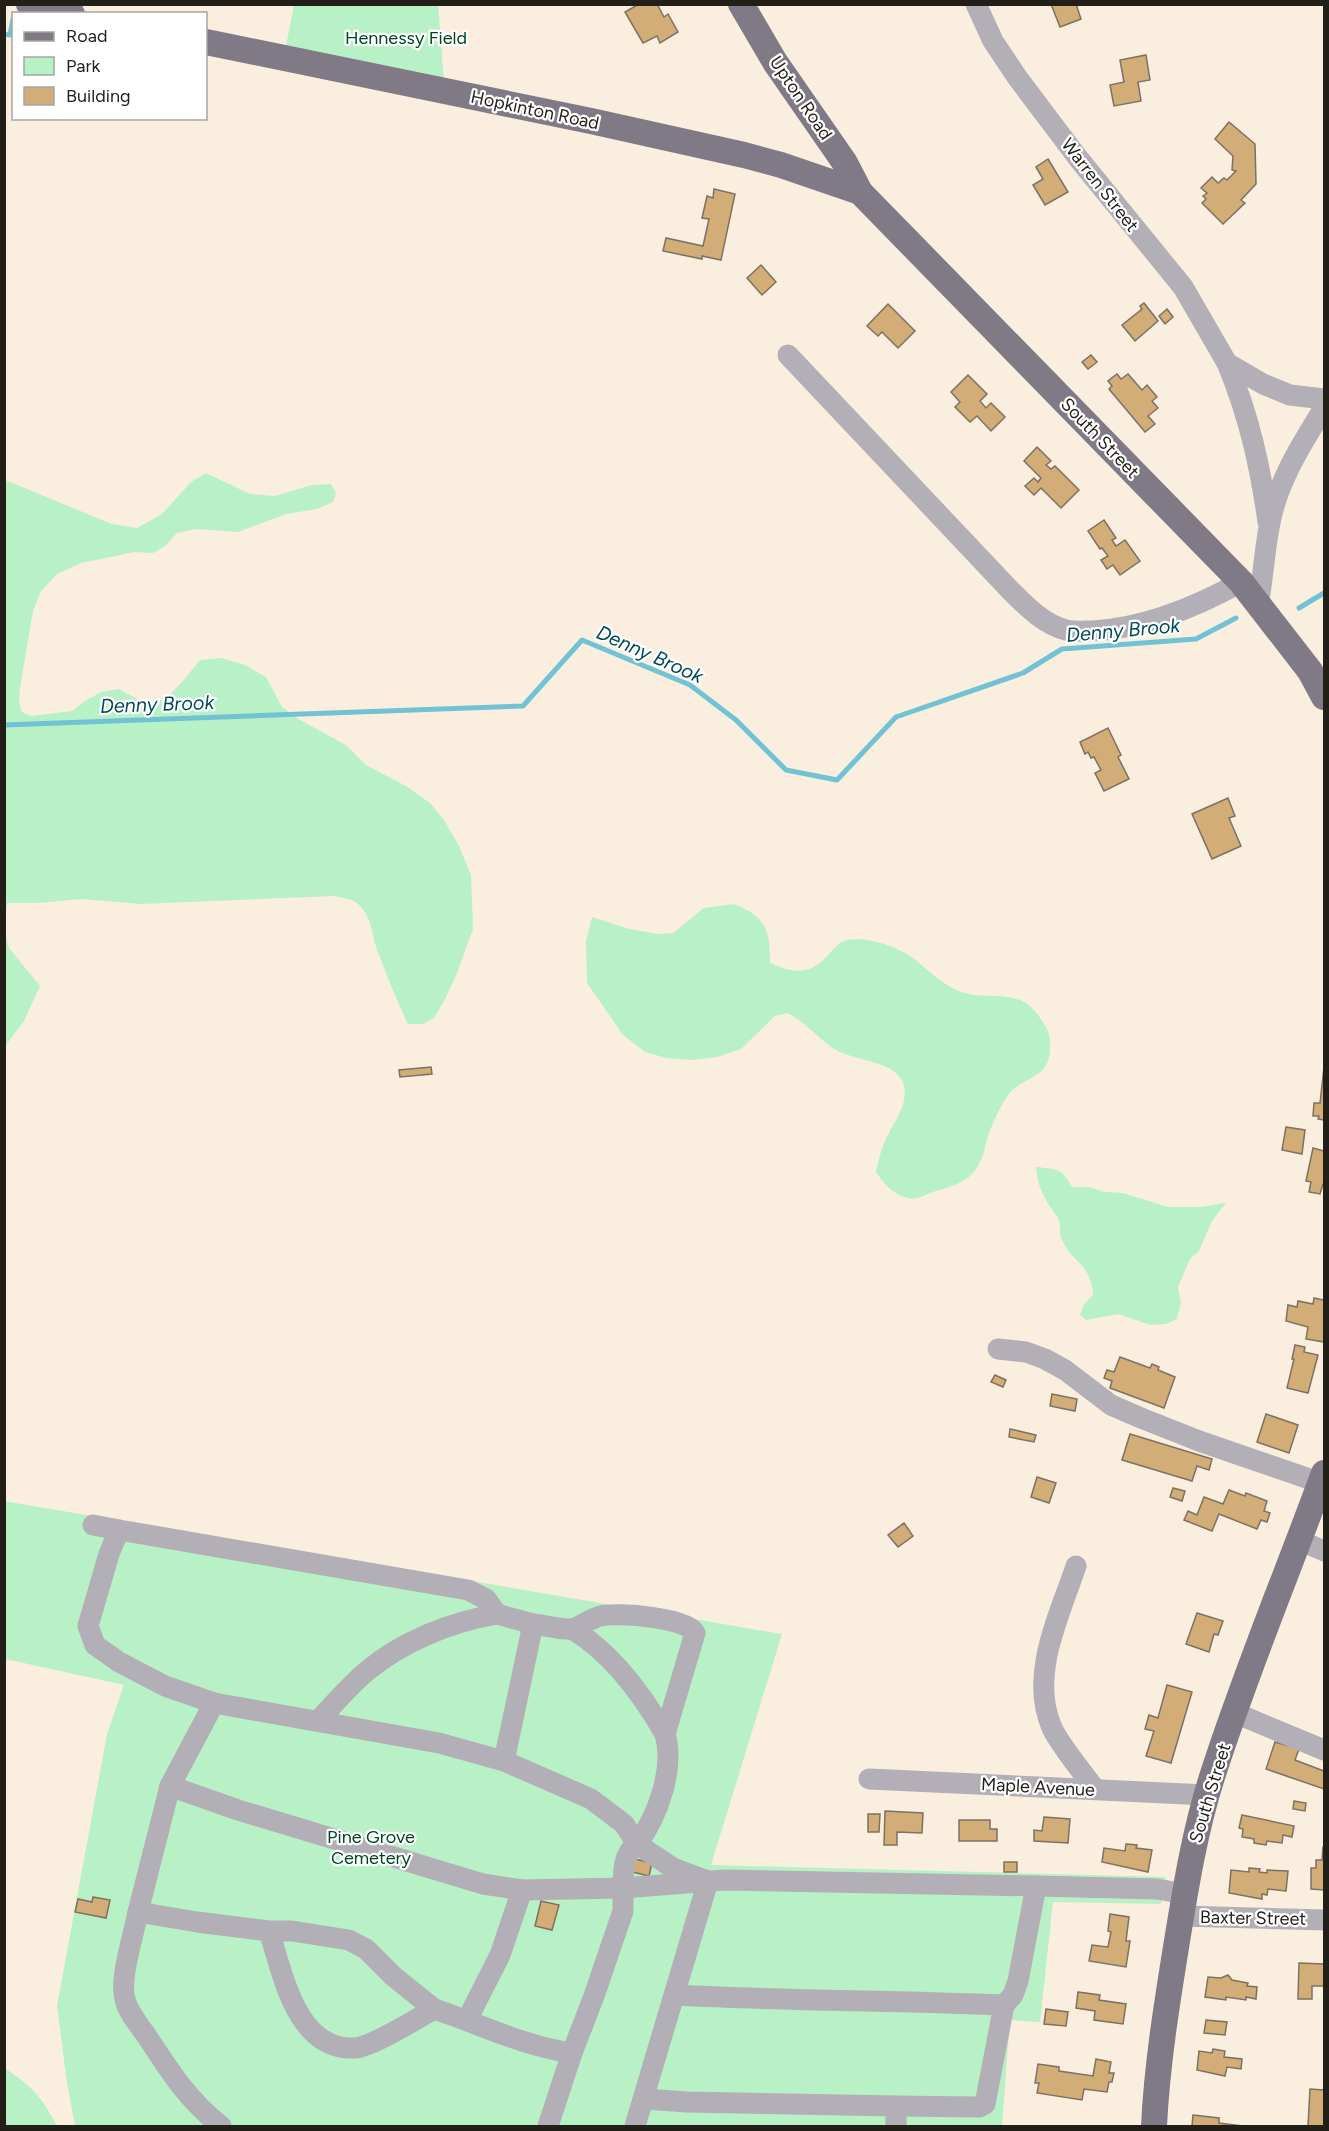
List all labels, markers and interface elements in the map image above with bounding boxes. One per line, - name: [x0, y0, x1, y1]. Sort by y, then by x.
- legend: [12, 12, 207, 120]
- text: Road: [66, 25, 107, 47]
- park label: Hennessy Field: [345, 27, 467, 49]
- street label: Upton Road: [765, 52, 837, 144]
- text: Park: [66, 55, 101, 77]
- text: Building: [66, 85, 131, 107]
- street label: Hopkinton Road: [469, 86, 601, 134]
- street label: Warren Street: [1057, 134, 1143, 236]
- street label: South Street: [1056, 393, 1144, 483]
- water label: Denny Brook: [1065, 613, 1182, 647]
- water label: Denny Brook: [593, 620, 708, 689]
- water label: Denny Brook: [99, 690, 216, 718]
- street label: South Street: [1184, 1740, 1236, 1846]
- street label: Maple Avenue: [980, 1773, 1096, 1801]
- park label: Pine Grove Cemetery: [327, 1826, 415, 1869]
- street label: Baxter Street: [1200, 1906, 1306, 1930]

